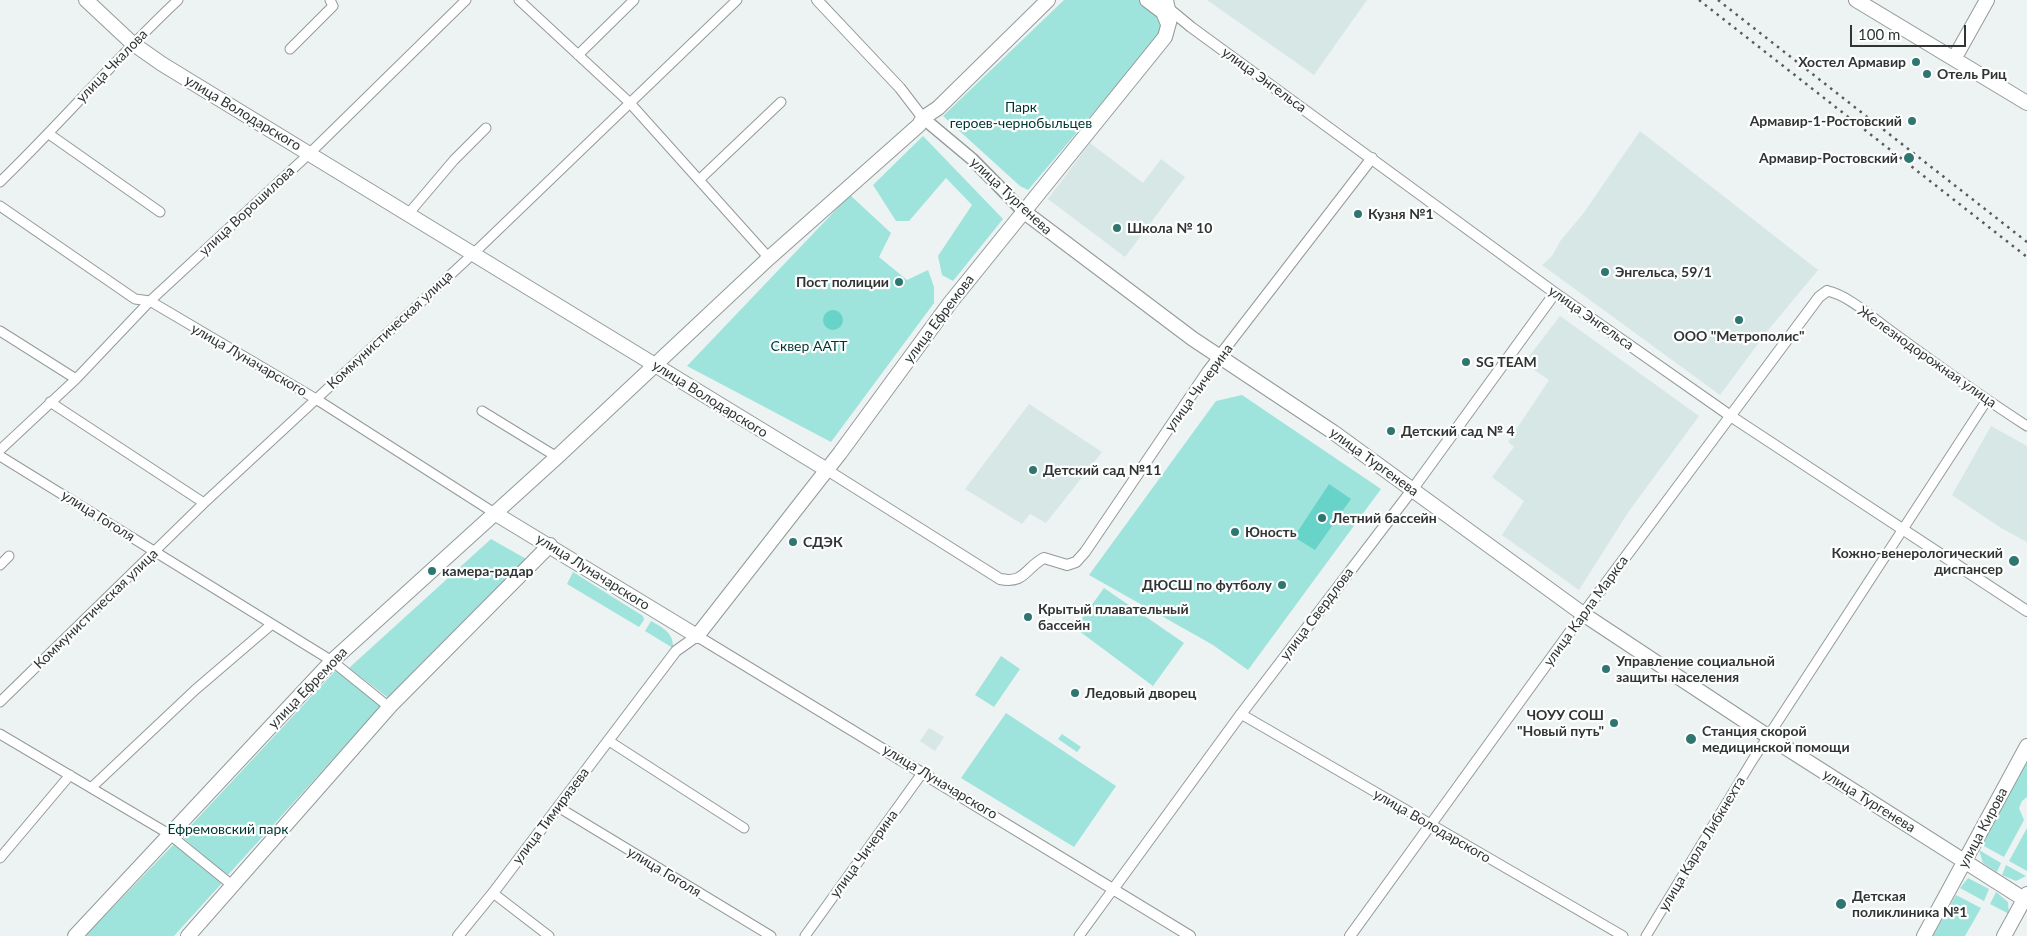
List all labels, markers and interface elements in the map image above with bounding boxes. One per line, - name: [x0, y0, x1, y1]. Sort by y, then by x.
- scale bar: [1852, 15, 1968, 47]
- text: 100 m: [1858, 25, 1900, 43]
- street label: улица Чкалова: [73, 26, 151, 106]
- street label: улица Энгельса: [1218, 44, 1310, 116]
- place label: Хостел Армавир: [1798, 54, 1906, 70]
- marker: Хостел Армавир: [1910, 56, 1922, 68]
- place label: Отель Риц: [1937, 66, 2007, 82]
- marker: Отель Риц: [1921, 68, 1933, 80]
- street label: улица Володарского: [182, 72, 304, 154]
- park label: Парк героев-чернобыльцев: [950, 99, 1092, 132]
- place label: Армавир-1-Ростовский: [1750, 113, 1902, 129]
- marker: Армавир-1-Ростовский: [1906, 115, 1918, 127]
- place label: Армавир-Ростовский: [1759, 150, 1898, 166]
- marker: Армавир-Ростовский: [1902, 151, 1916, 165]
- street label: улица Тургенева: [967, 154, 1055, 238]
- street label: улица Ворошилова: [196, 163, 298, 259]
- place label: Кузня №1: [1368, 206, 1434, 222]
- marker: Кузня №1: [1352, 208, 1364, 220]
- place label: Школа № 10: [1127, 220, 1212, 236]
- marker: Школа № 10: [1111, 222, 1123, 234]
- place label: Энгельса, 59/1: [1615, 264, 1712, 280]
- marker: Энгельса, 59/1: [1599, 266, 1611, 278]
- street label: Коммунистическая улица: [324, 267, 456, 393]
- street label: улица Ефремова: [900, 271, 978, 367]
- place label: Пост полиции: [796, 274, 889, 290]
- marker: Пост полиции: [893, 276, 905, 288]
- street label: улица Энгельса: [1545, 282, 1637, 354]
- street label: Железнодорожная улица: [1854, 303, 2000, 411]
- marker: ООО "Метрополис": [1733, 314, 1745, 326]
- street label: улица Луначарского: [188, 320, 310, 400]
- place label: ООО "Метрополис": [1673, 328, 1805, 344]
- park label: Сквер ААТТ: [771, 338, 847, 354]
- street label: улица Чичерина: [1162, 341, 1236, 435]
- place label: SG TEAM: [1476, 354, 1537, 370]
- marker: SG TEAM: [1460, 356, 1472, 368]
- street label: улица Володарского: [649, 357, 771, 441]
- place label: Детский сад № 4: [1401, 423, 1515, 439]
- street label: улица Тургенева: [1326, 424, 1422, 500]
- marker: Детский сад № 4: [1385, 425, 1397, 437]
- place label: Детский сад №11: [1043, 462, 1161, 478]
- marker: Детский сад №11: [1027, 464, 1039, 476]
- street label: улица Гоголя: [58, 487, 138, 545]
- place label: Летний бассейн: [1332, 510, 1437, 526]
- marker: Летний бассейн: [1316, 512, 1328, 524]
- place label: Юность: [1245, 524, 1297, 540]
- marker: Юность: [1229, 526, 1241, 538]
- street label: улица Луначарского: [533, 530, 653, 614]
- place label: СДЭК: [803, 534, 843, 550]
- marker: СДЭК: [787, 536, 799, 548]
- street label: Коммунистическая улица: [31, 545, 161, 673]
- place label: Кожно-венерологический диспансер: [1832, 545, 2003, 578]
- street label: улица Карла Маркса: [1540, 552, 1632, 670]
- marker: Кожно-венерологический диспансер: [2007, 554, 2021, 568]
- place label: камера-радар: [442, 563, 533, 579]
- street label: улица Свердлова: [1277, 564, 1357, 664]
- marker: камера-радар: [426, 565, 438, 577]
- place label: ДЮСШ по футболу: [1142, 577, 1272, 593]
- marker: ДЮСШ по футболу: [1276, 579, 1288, 591]
- place label: Крытый плавательный бассейн: [1038, 601, 1189, 634]
- marker: Крытый плавательный бассейн: [1022, 611, 1034, 623]
- street label: улица Ефремова: [265, 644, 351, 732]
- place label: Управление социальной защиты населения: [1616, 653, 1775, 686]
- marker: Управление социальной защиты населения: [1600, 663, 1612, 675]
- place label: Ледовый дворец: [1085, 685, 1196, 701]
- marker: Ледовый дворец: [1069, 687, 1081, 699]
- place label: ЧОУУ СОШ "Новый путь": [1517, 707, 1604, 740]
- marker: ЧОУУ СОШ "Новый путь": [1608, 717, 1620, 729]
- place label: Станция скорой медицинской помощи: [1702, 723, 1850, 756]
- marker: Станция скорой медицинской помощи: [1684, 732, 1698, 746]
- street label: улица Луначарского: [880, 741, 1000, 823]
- street label: улица Тимирязева: [509, 764, 593, 868]
- street label: улица Тургенева: [1820, 766, 1918, 836]
- street label: улица Карла Либкнехта: [1655, 774, 1749, 914]
- street label: улица Кирова: [1955, 785, 2011, 871]
- street label: улица Володарского: [1370, 786, 1494, 866]
- street label: улица Чичерина: [827, 807, 901, 901]
- park label: Ефремовский парк: [167, 821, 289, 837]
- street label: улица Гоголя: [624, 843, 704, 901]
- place label: Детская поликлиника №1: [1852, 888, 1967, 920]
- marker: Детская поликлиника №1: [1834, 897, 1848, 911]

